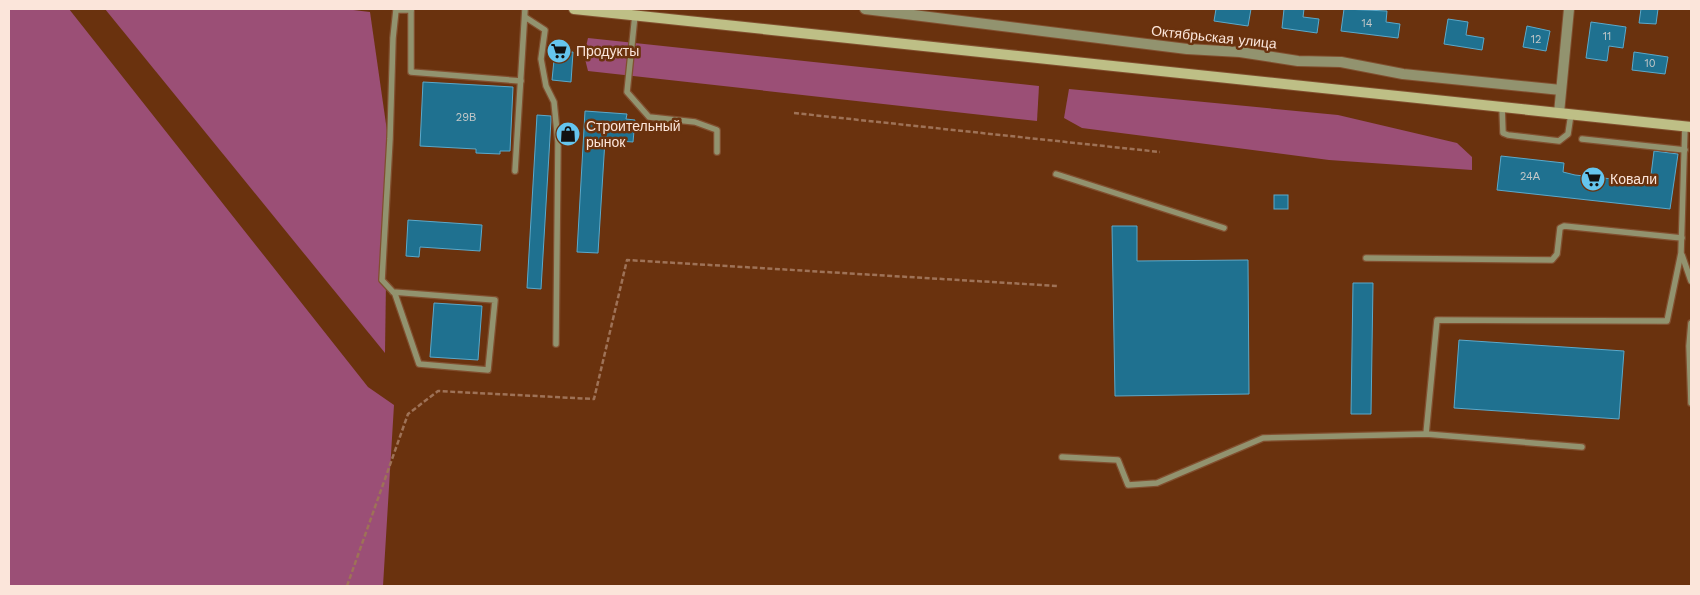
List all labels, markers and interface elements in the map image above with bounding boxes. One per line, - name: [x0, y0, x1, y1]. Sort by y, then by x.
- house number: 14: [1361, 17, 1373, 30]
- street label: Октябрьская улица: [1150, 22, 1278, 52]
- house number: 11: [1603, 30, 1611, 43]
- house number: 12: [1531, 33, 1541, 46]
- supermarket icon: Продукты: [546, 38, 572, 64]
- place label: Продукты: [576, 43, 639, 59]
- house number: 10: [1644, 57, 1656, 70]
- house number: 29В: [456, 111, 476, 124]
- place label: Строительный рынок: [586, 118, 681, 150]
- shop icon: Строительный рынок: [555, 121, 581, 147]
- supermarket icon: Ковали: [1580, 166, 1606, 192]
- house number: 24А: [1520, 170, 1541, 183]
- place label: Ковали: [1610, 171, 1657, 187]

